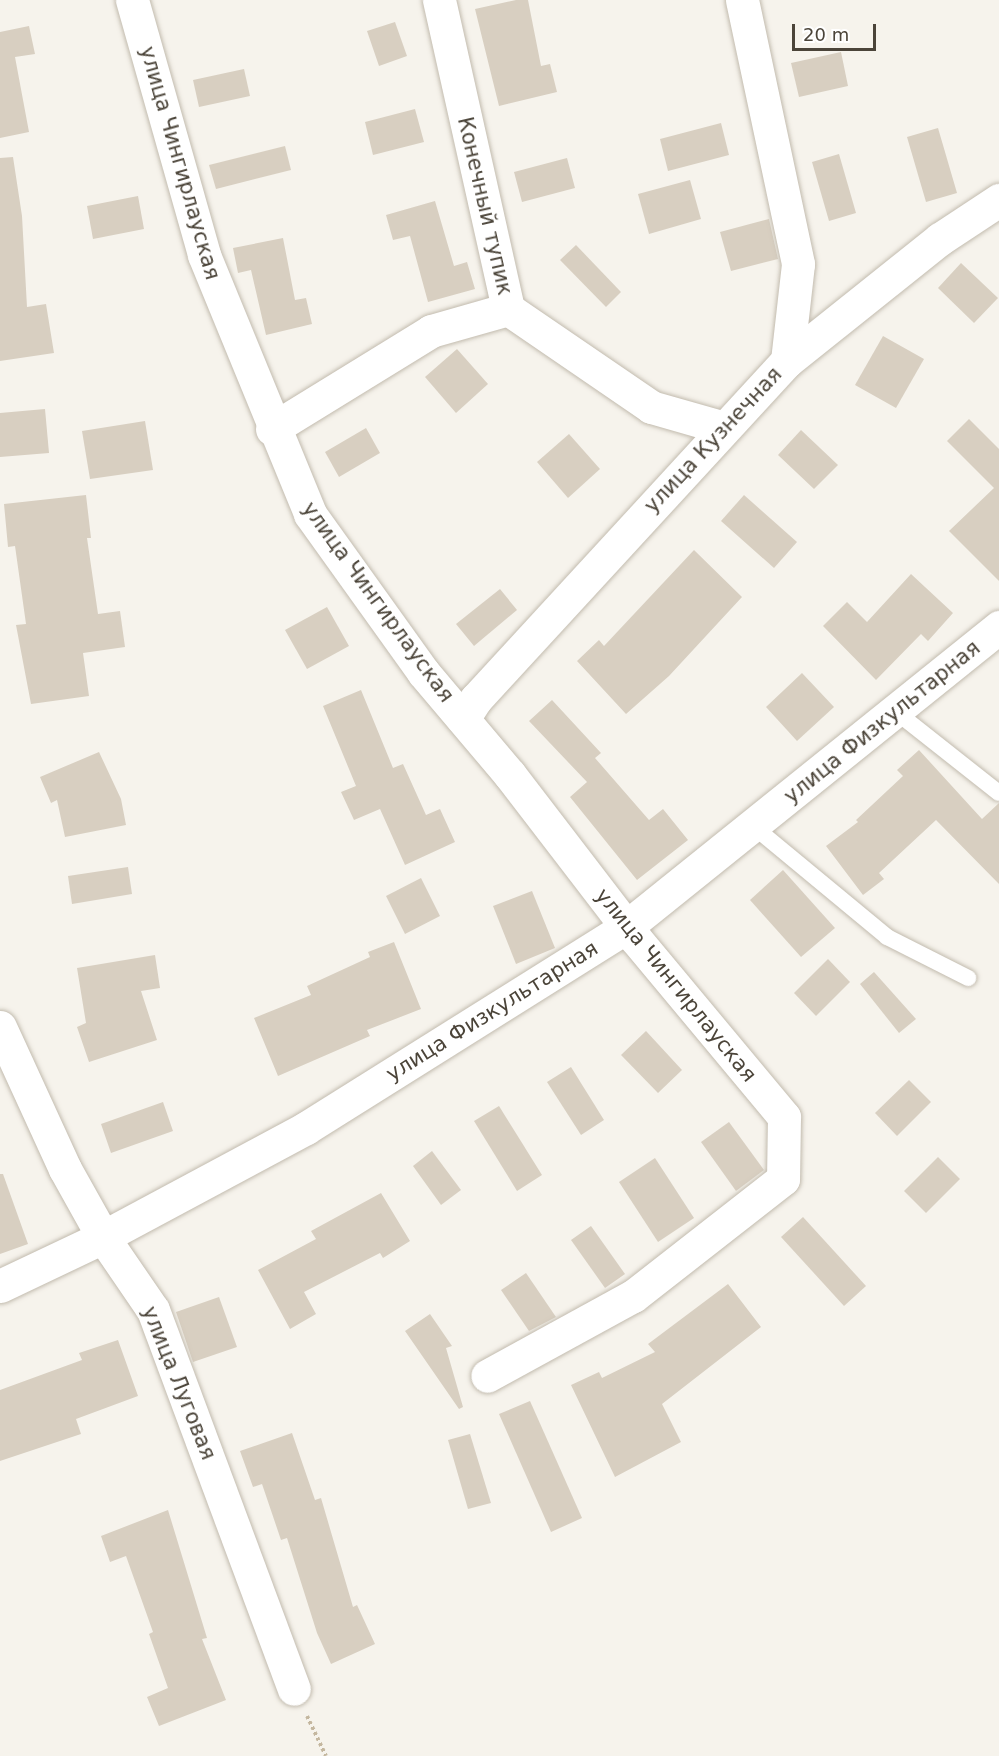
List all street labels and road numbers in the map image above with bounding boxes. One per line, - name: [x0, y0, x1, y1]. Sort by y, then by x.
- street label: улица Чингирлауская: [135, 43, 225, 283]
- street label: Конечный тупик: [452, 114, 518, 298]
- street label: улица Кузнечная: [639, 362, 787, 518]
- street label: улица Чингирлауская: [297, 497, 459, 707]
- street label: улица Физкультарная: [779, 635, 985, 809]
- street label: улица Чингирлауская: [590, 883, 762, 1087]
- street label: улица Физкультарная: [382, 935, 602, 1087]
- street label: улица Луговая: [137, 1303, 221, 1463]

